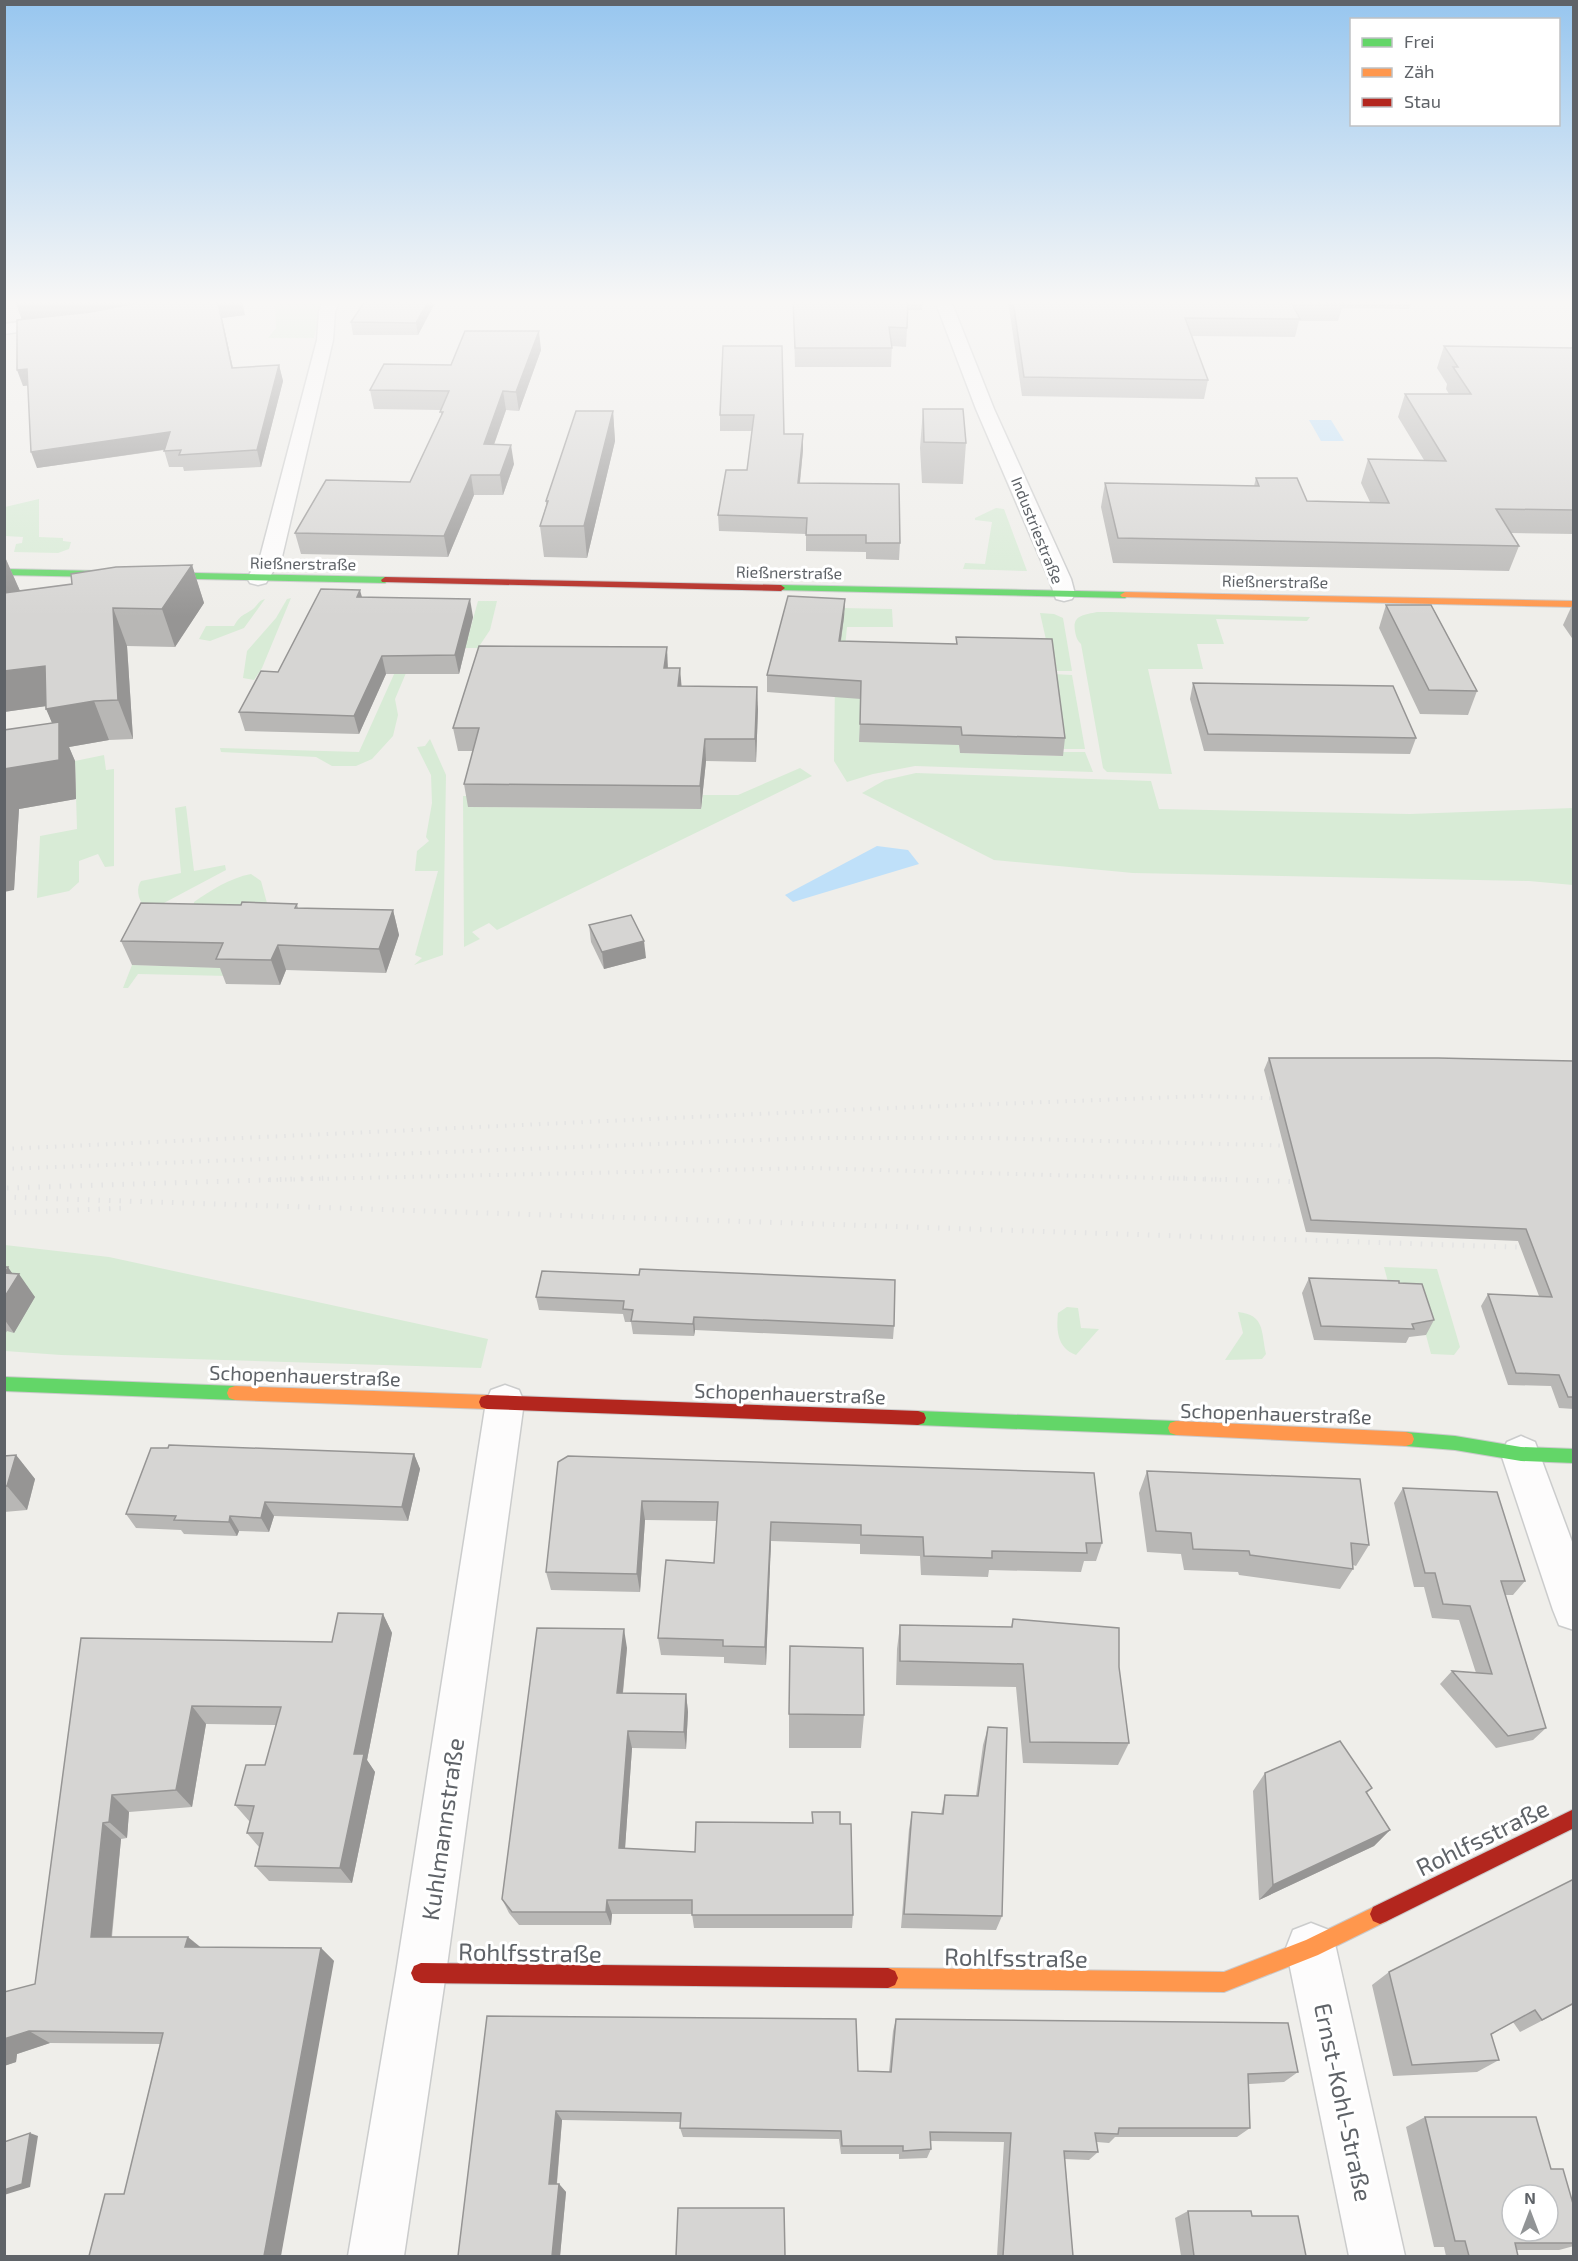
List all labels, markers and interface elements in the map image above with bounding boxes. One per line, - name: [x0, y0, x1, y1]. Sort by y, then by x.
- legend: [1350, 18, 1560, 126]
- text: Frei: [1404, 30, 1435, 52]
- text: Zäh: [1404, 60, 1435, 82]
- text: Stau: [1404, 90, 1441, 112]
- street label: Industriestraße: [1008, 474, 1068, 586]
- street label: Rießnerstraße: [250, 553, 356, 573]
- street label: Rießnerstraße: [736, 562, 842, 582]
- street label: Rießnerstraße: [1222, 571, 1328, 591]
- street label: Schopenhauerstraße: [209, 1360, 401, 1390]
- street label: Schopenhauerstraße: [694, 1378, 886, 1408]
- street label: Schopenhauerstraße: [1180, 1398, 1372, 1428]
- street label: Kuhlmannstraße: [415, 1736, 469, 1922]
- street label: Rohlfsstraße: [1411, 1792, 1553, 1882]
- street label: Rohlfsstraße: [458, 1936, 602, 1968]
- street label: Rohlfsstraße: [944, 1941, 1088, 1973]
- street label: Ernst-Kohl-Straße: [1309, 2000, 1379, 2204]
- north arrow: [1500, 2183, 1560, 2243]
- text: N: [1524, 2188, 1536, 2207]

